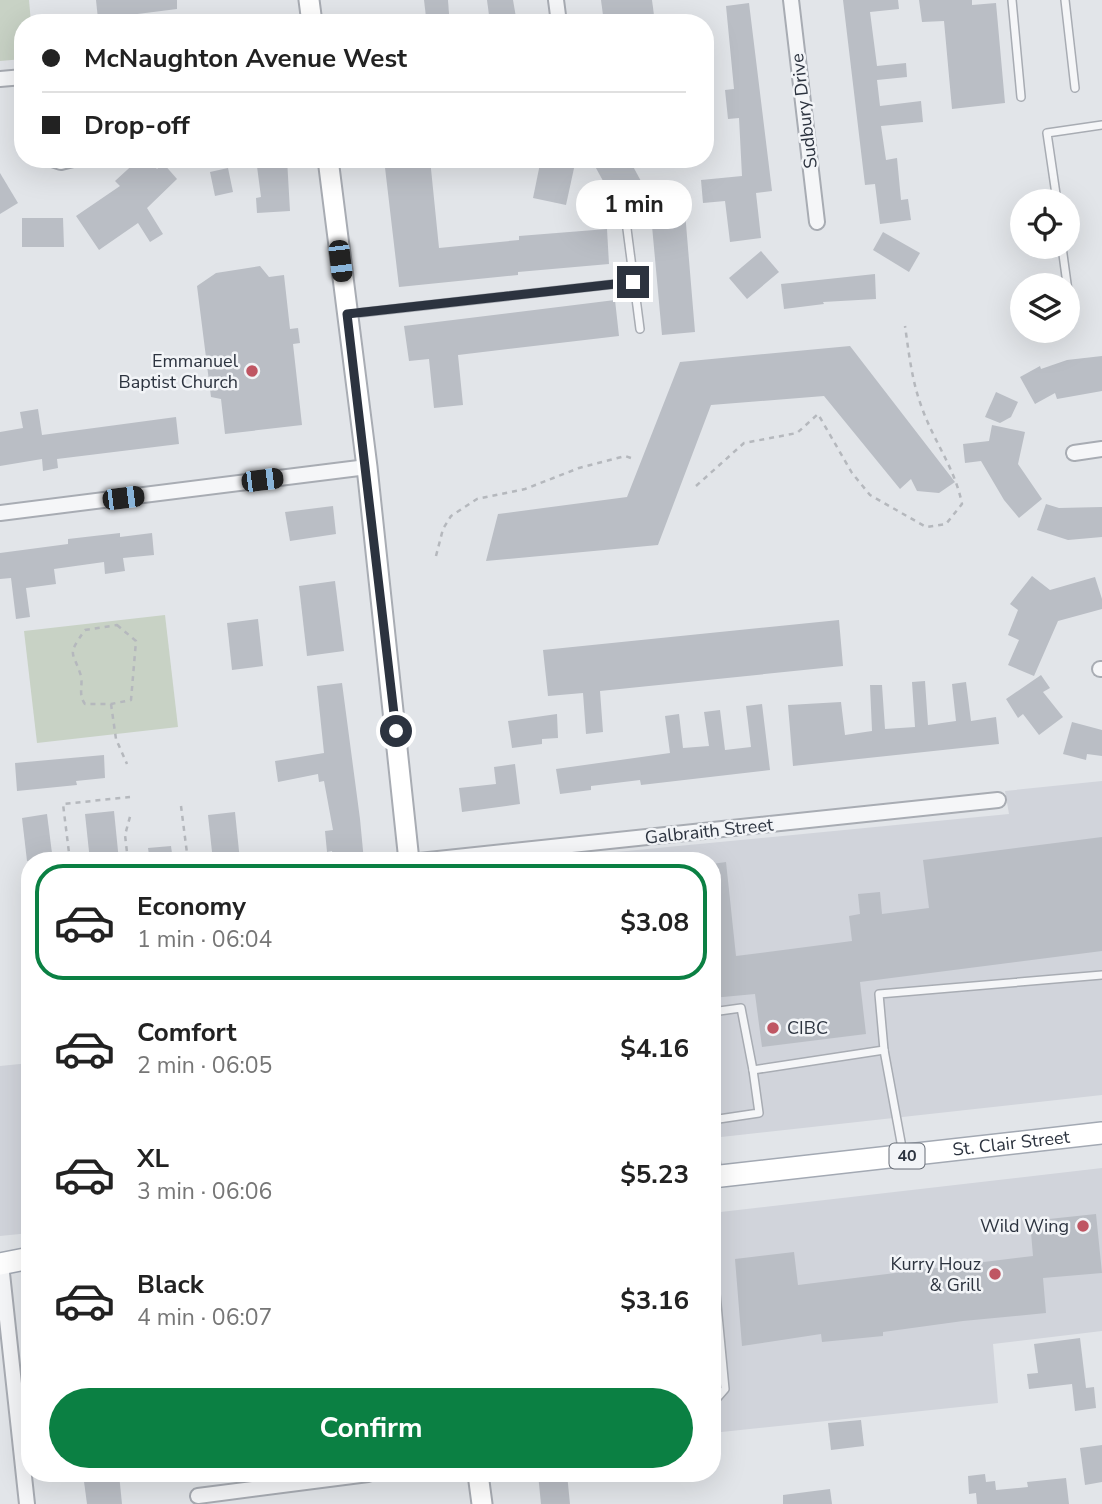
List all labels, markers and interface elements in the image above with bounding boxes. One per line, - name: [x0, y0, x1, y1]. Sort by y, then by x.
- text: McNaughton Avenue West: [84, 41, 407, 76]
- street label: Sudbury Drive: [785, 52, 823, 170]
- text: Drop-off: [84, 108, 190, 143]
- callout: 1 min: [575, 180, 691, 230]
- text: 1 min: [604, 189, 664, 220]
- map controls: [1010, 189, 1080, 343]
- button: locate: [1010, 189, 1080, 259]
- car: [328, 239, 353, 283]
- route end: [617, 266, 649, 298]
- button: layers: [1010, 273, 1080, 343]
- place label: Emmanuel Baptist Church: [119, 349, 239, 394]
- marker: Emmanuel Baptist Church: [244, 363, 260, 379]
- car: [240, 467, 285, 493]
- car: [101, 485, 146, 511]
- route start: [380, 715, 412, 747]
- street label: Galbraith Street: [644, 812, 775, 850]
- text: Economy: [137, 889, 246, 924]
- icon: car: [53, 891, 116, 954]
- text: $3.08: [620, 905, 689, 940]
- text: 1 min · 06:04: [137, 924, 272, 955]
- text: Comfort: [137, 1015, 237, 1050]
- place label: CIBC: [787, 1016, 828, 1040]
- icon: car: [53, 1017, 116, 1080]
- marker: CIBC: [765, 1020, 781, 1036]
- text: $4.16: [620, 1031, 689, 1066]
- text: 2 min · 06:05: [137, 1050, 272, 1081]
- street label: St. Clair Street: [951, 1125, 1072, 1162]
- text: XL: [137, 1141, 169, 1176]
- icon: car: [53, 1143, 116, 1206]
- road number: 40: [890, 1144, 925, 1168]
- text: $5.23: [620, 1157, 689, 1192]
- text: 3 min · 06:06: [137, 1176, 272, 1207]
- place label: Wild Wing: [980, 1214, 1069, 1238]
- marker: Wild Wing: [1075, 1218, 1091, 1234]
- place label: Kurry Houz & Grill: [890, 1252, 982, 1297]
- marker: Kurry Houz & Grill: [987, 1266, 1003, 1282]
- text: Black: [137, 1267, 204, 1302]
- icon: car: [53, 1269, 116, 1332]
- text: $3.16: [620, 1283, 689, 1318]
- text: 4 min · 06:07: [137, 1302, 272, 1333]
- button: Confirm: [49, 1388, 693, 1468]

